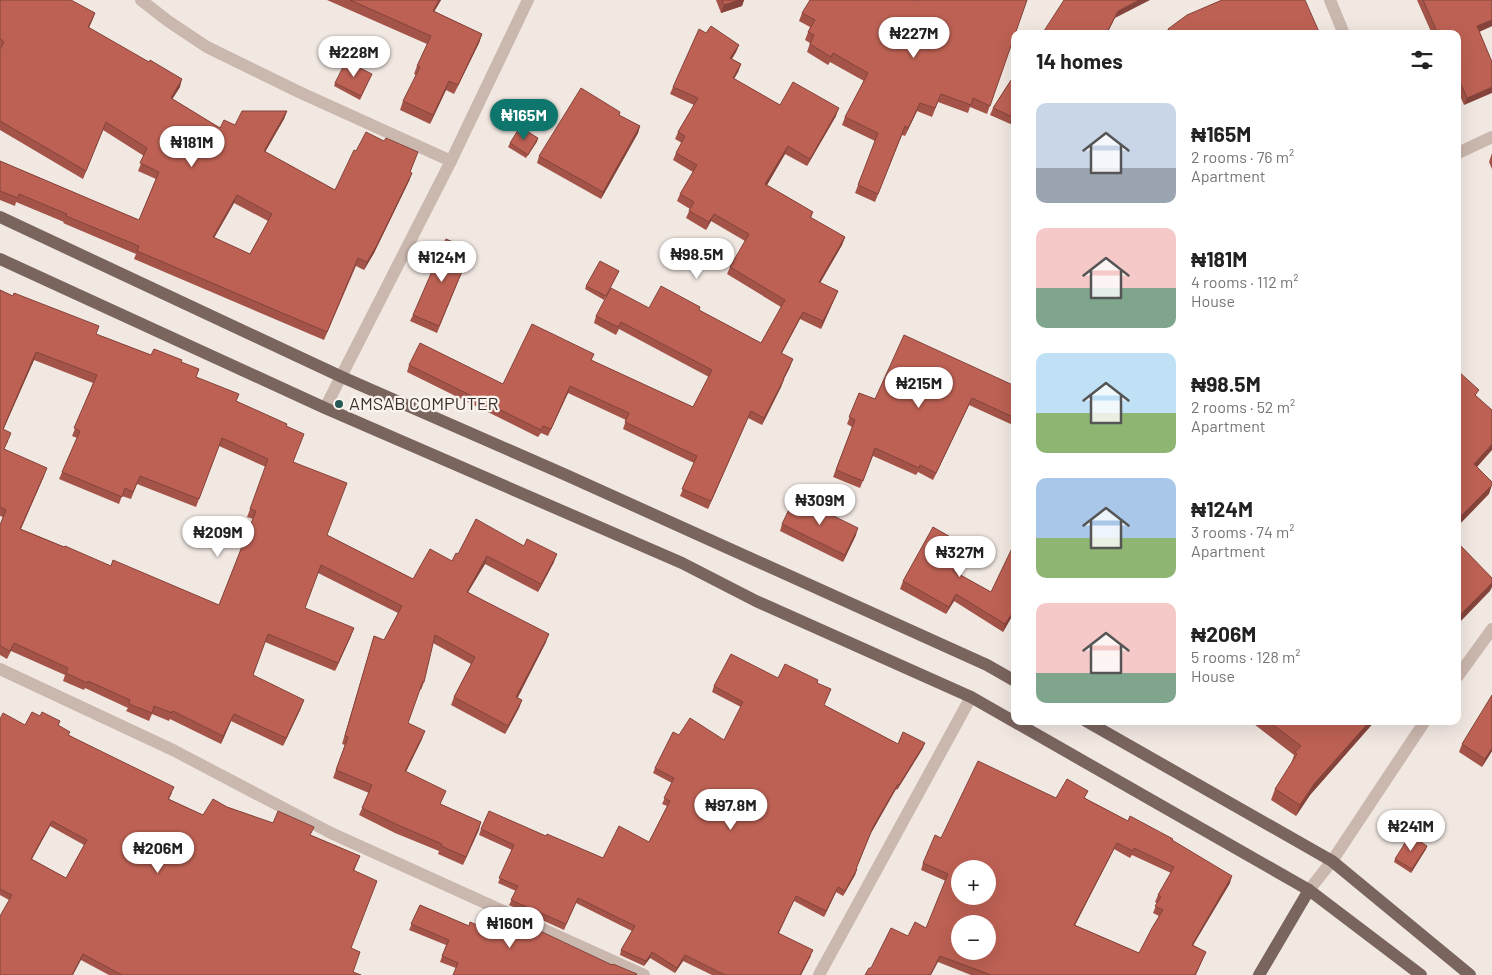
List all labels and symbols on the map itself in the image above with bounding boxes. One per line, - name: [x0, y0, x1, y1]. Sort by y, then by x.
- pin: ₦227M: [879, 17, 949, 59]
- pin: ₦228M: [319, 36, 389, 78]
- pin: ₦165M: [489, 98, 559, 141]
- pin: ₦181M: [157, 126, 227, 168]
- pin: ₦98.5M: [656, 238, 738, 280]
- pin: ₦124M: [407, 240, 477, 283]
- pin: ₦215M: [884, 366, 954, 409]
- place label: AMSAB COMPUTER: [349, 392, 499, 414]
- marker: AMSAB COMPUTER: [333, 398, 345, 410]
- pin: ₦309M: [785, 484, 855, 526]
- pin: ₦209M: [183, 516, 253, 558]
- pin: ₦327M: [925, 536, 995, 578]
- pin: ₦97.8M: [690, 788, 772, 831]
- pin: ₦241M: [1376, 810, 1446, 852]
- pin: ₦206M: [123, 832, 193, 874]
- pin: ₦160M: [475, 906, 545, 949]

